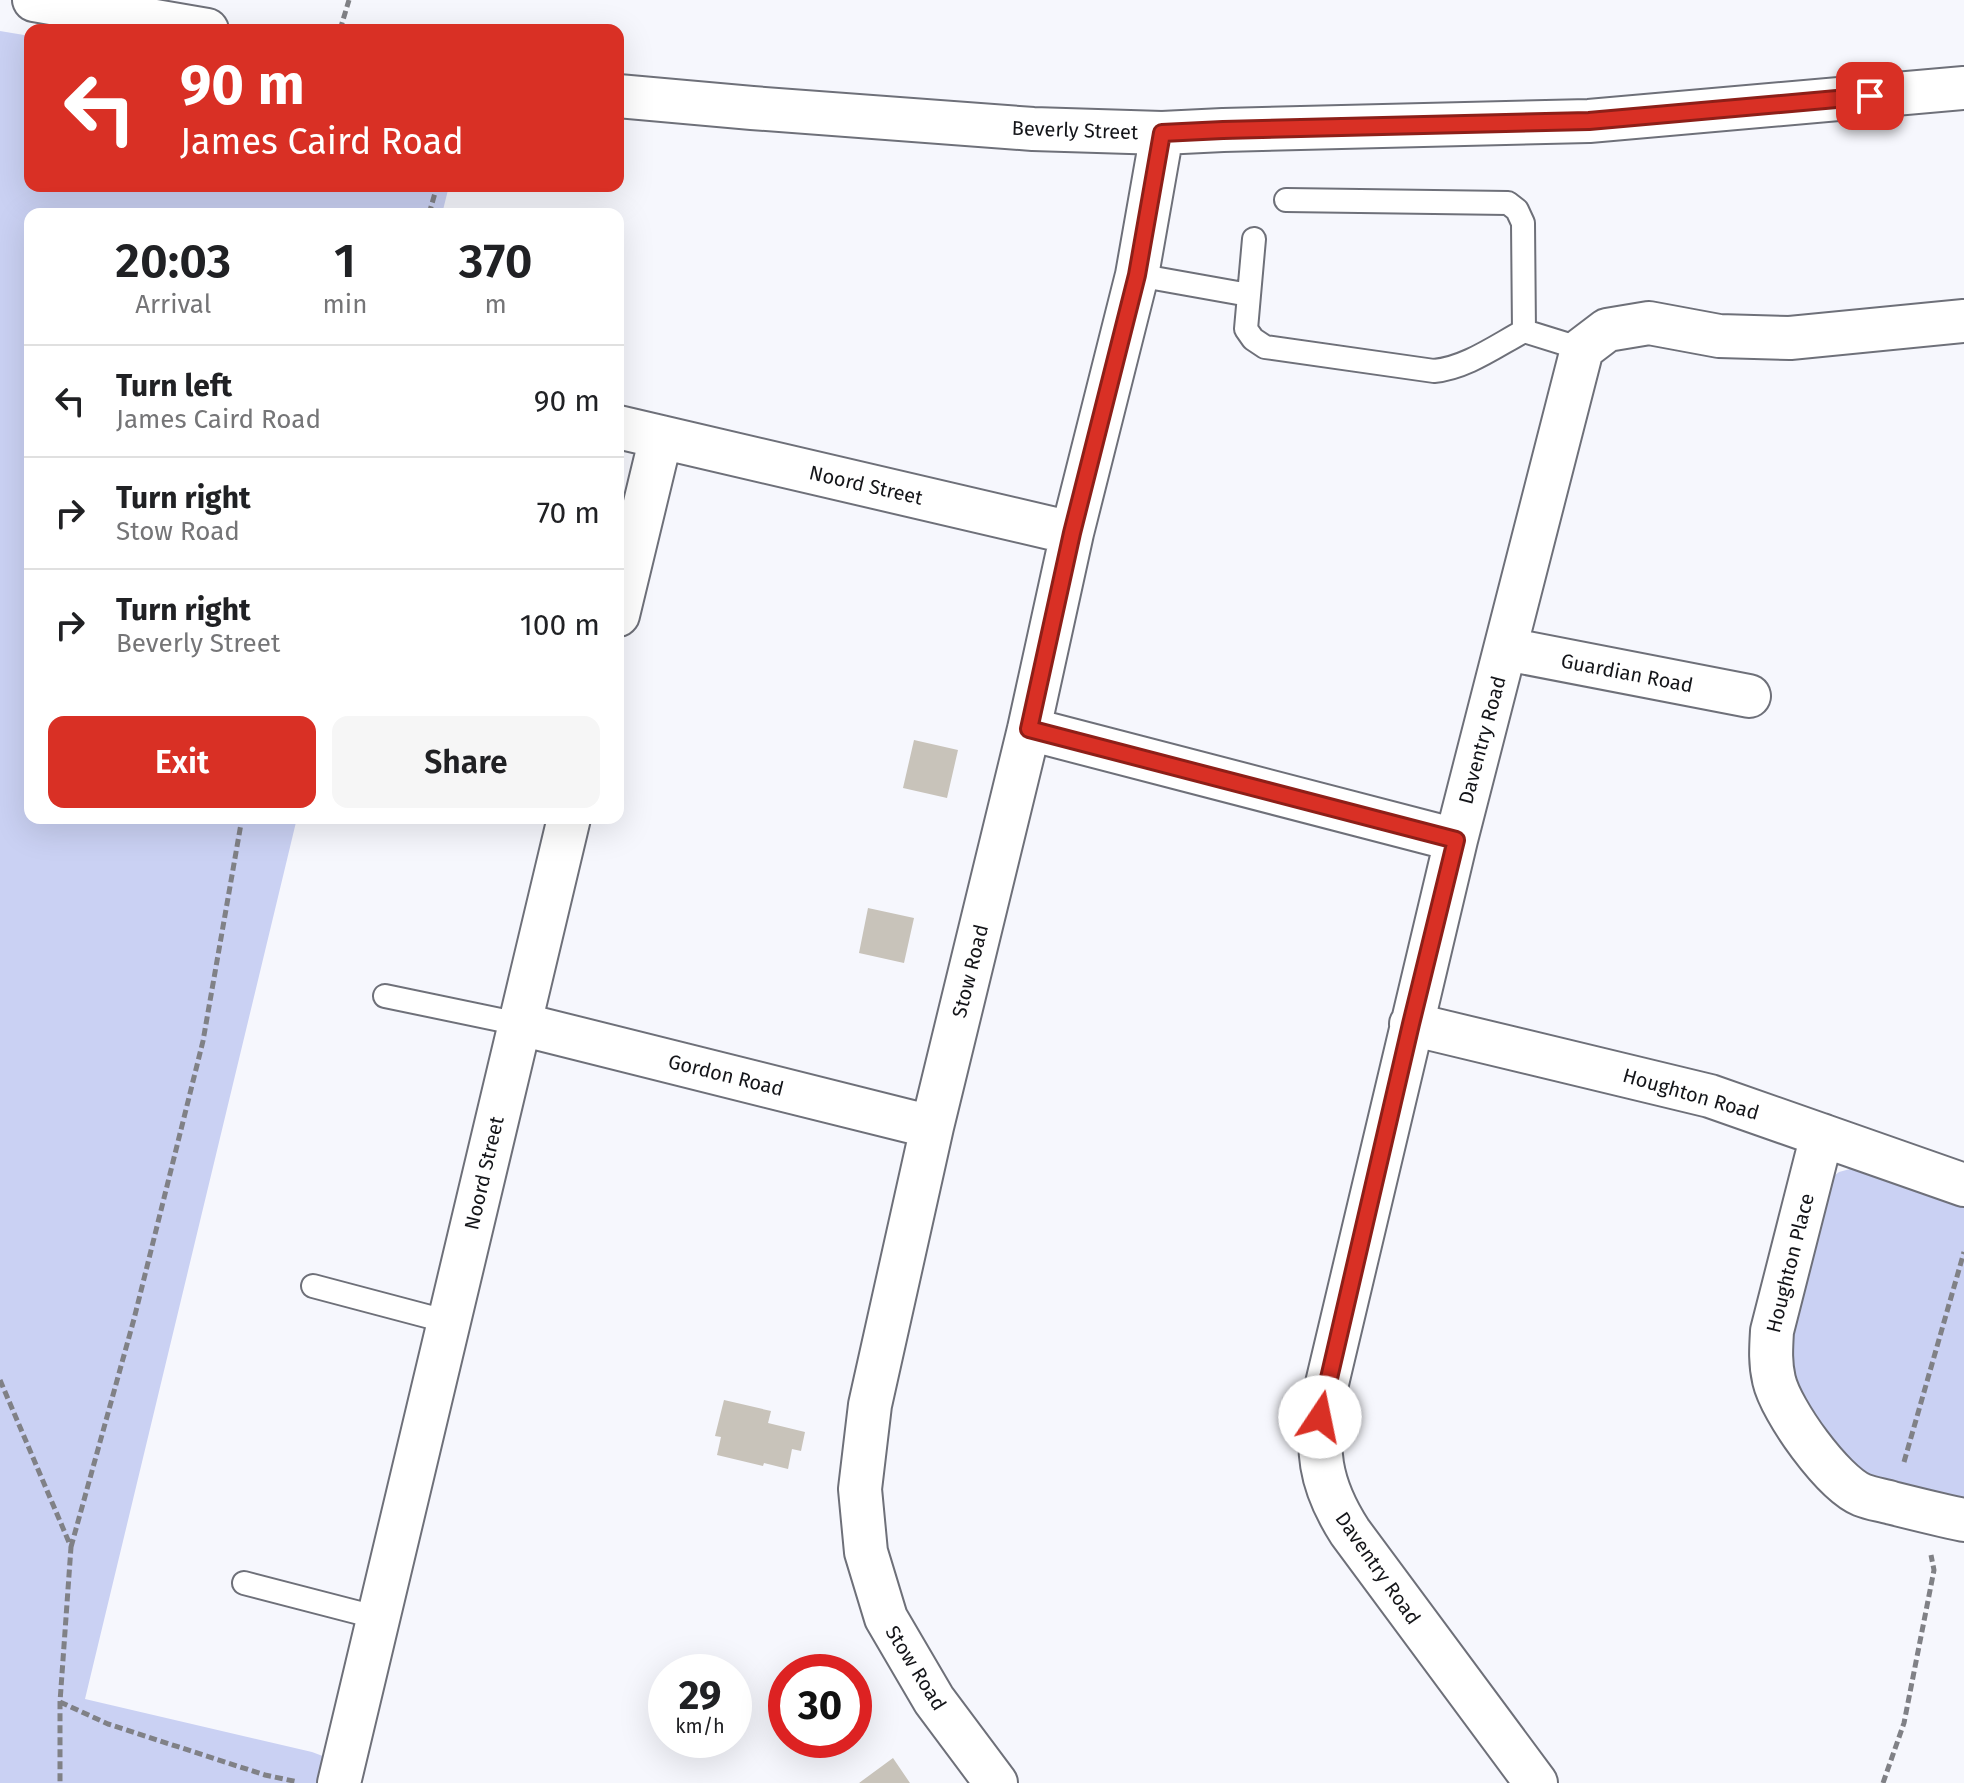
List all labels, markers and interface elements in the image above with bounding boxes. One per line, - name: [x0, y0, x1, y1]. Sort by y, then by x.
- text: 90 m: [180, 52, 305, 119]
- icon: left: [48, 56, 152, 160]
- pin: [1836, 62, 1904, 130]
- icon: arrive: [1848, 74, 1892, 118]
- street label: Beverly Street: [1011, 116, 1139, 144]
- text: James Caird Road: [180, 120, 464, 164]
- text: 20:03: [115, 232, 231, 290]
- text: 1: [334, 232, 356, 290]
- text: 370: [459, 232, 533, 290]
- text: Arrival: [135, 289, 211, 320]
- text: min: [323, 289, 367, 320]
- text: m: [485, 289, 507, 320]
- text: Turn left: [116, 368, 232, 404]
- icon: left: [48, 379, 92, 423]
- text: 90 m: [534, 383, 600, 419]
- text: James Caird Road: [116, 404, 321, 435]
- street label: Noord Street: [807, 460, 926, 510]
- text: Turn right: [116, 480, 251, 516]
- icon: right: [48, 491, 92, 535]
- text: 70 m: [537, 495, 600, 531]
- text: Stow Road: [116, 516, 240, 547]
- text: Turn right: [116, 592, 251, 628]
- icon: right: [48, 603, 92, 647]
- text: 100 m: [520, 607, 600, 643]
- text: Beverly Street: [116, 628, 280, 659]
- street label: Guardian Road: [1559, 648, 1695, 698]
- street label: Daventry Road: [1453, 673, 1511, 807]
- button: Exit: [48, 716, 316, 808]
- button: Share: [332, 716, 600, 808]
- street label: Stow Road: [947, 922, 993, 1020]
- street label: Gordon Road: [666, 1049, 786, 1101]
- street label: Houghton Road: [1620, 1063, 1762, 1125]
- street label: Noord Street: [459, 1113, 509, 1232]
- street label: Houghton Place: [1761, 1191, 1819, 1335]
- position arrow: [1278, 1375, 1362, 1459]
- street label: Daventry Road: [1330, 1507, 1426, 1629]
- street label: Stow Road: [881, 1621, 951, 1715]
- speed limit sign: 30: [768, 1654, 872, 1758]
- text: 29: [679, 1672, 721, 1720]
- text: km/h: [675, 1714, 725, 1738]

